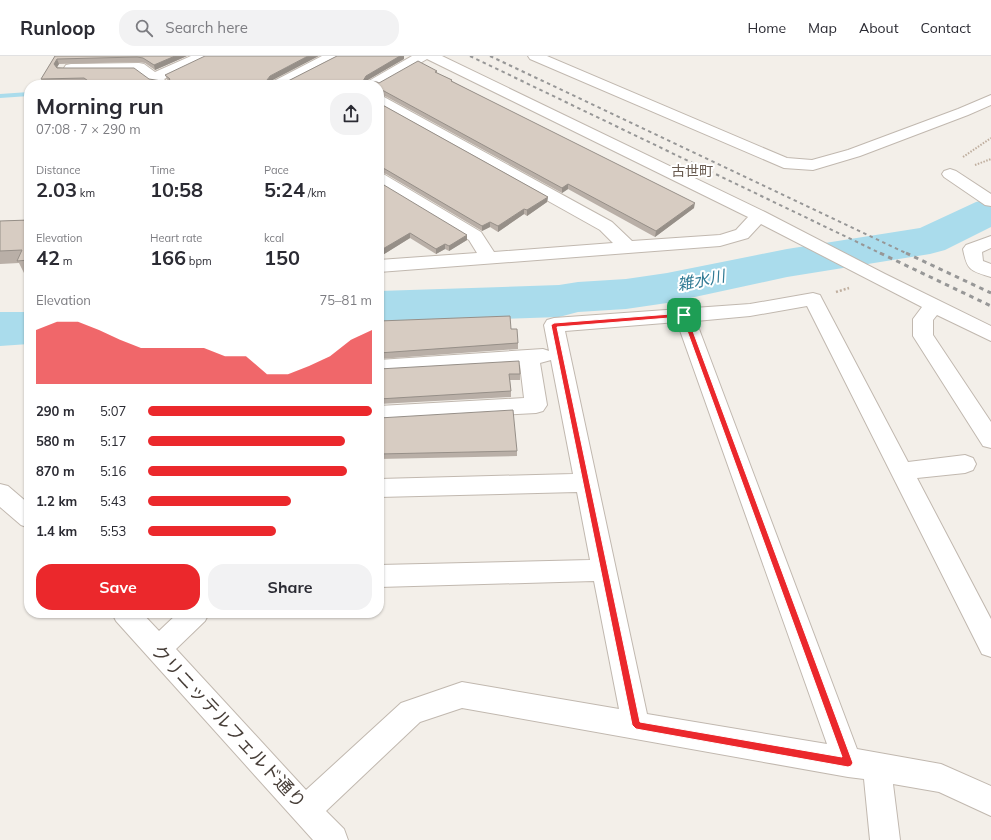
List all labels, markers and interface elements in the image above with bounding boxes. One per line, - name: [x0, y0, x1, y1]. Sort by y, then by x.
- search box: [119, 10, 399, 46]
- text: Runloop: [20, 16, 95, 40]
- icon: search: [133, 17, 155, 39]
- text: Search here: [165, 18, 248, 37]
- text: Home: [747, 19, 786, 37]
- text: Map: [808, 19, 837, 37]
- text: About: [859, 19, 899, 37]
- text: Contact: [921, 19, 971, 37]
- text: Morning run: [36, 92, 164, 120]
- button: share: [330, 93, 372, 135]
- text: 07:08 · 7 × 290 m: [36, 121, 141, 137]
- district label: 古世町: [671, 162, 713, 180]
- text: Distance: [36, 163, 80, 177]
- text: Time: [150, 163, 175, 177]
- text: Pace: [264, 163, 289, 177]
- text: 2.03: [36, 177, 77, 202]
- text: 10:58: [150, 177, 203, 202]
- text: 5:24: [264, 177, 305, 202]
- text: km: [77, 186, 95, 200]
- text: /km: [305, 186, 326, 200]
- text: Elevation: [36, 231, 83, 245]
- text: Heart rate: [150, 231, 202, 245]
- text: kcal: [264, 231, 284, 245]
- text: 42: [36, 245, 60, 270]
- text: 166: [150, 245, 186, 270]
- text: 150: [264, 245, 300, 270]
- text: m: [60, 254, 73, 268]
- text: bpm: [186, 254, 212, 268]
- water label: 雑水川: [676, 265, 728, 294]
- text: Elevation: [36, 292, 91, 308]
- text: 75–81 m: [319, 292, 372, 308]
- pin: [667, 298, 701, 332]
- icon: arrive: [673, 304, 695, 326]
- text: 290 m: [36, 403, 75, 419]
- text: 5:07: [100, 403, 126, 419]
- text: 580 m: [36, 433, 75, 449]
- text: 5:17: [100, 433, 126, 449]
- text: 870 m: [36, 463, 75, 479]
- text: 5:16: [100, 463, 126, 479]
- text: 1.2 km: [36, 493, 77, 509]
- text: 5:43: [100, 493, 126, 509]
- text: 1.4 km: [36, 523, 77, 539]
- text: 5:53: [100, 523, 126, 539]
- button: Save: [36, 564, 200, 610]
- button: Share: [208, 564, 372, 610]
- street label: クリニッテルフェルド通り: [147, 639, 311, 813]

